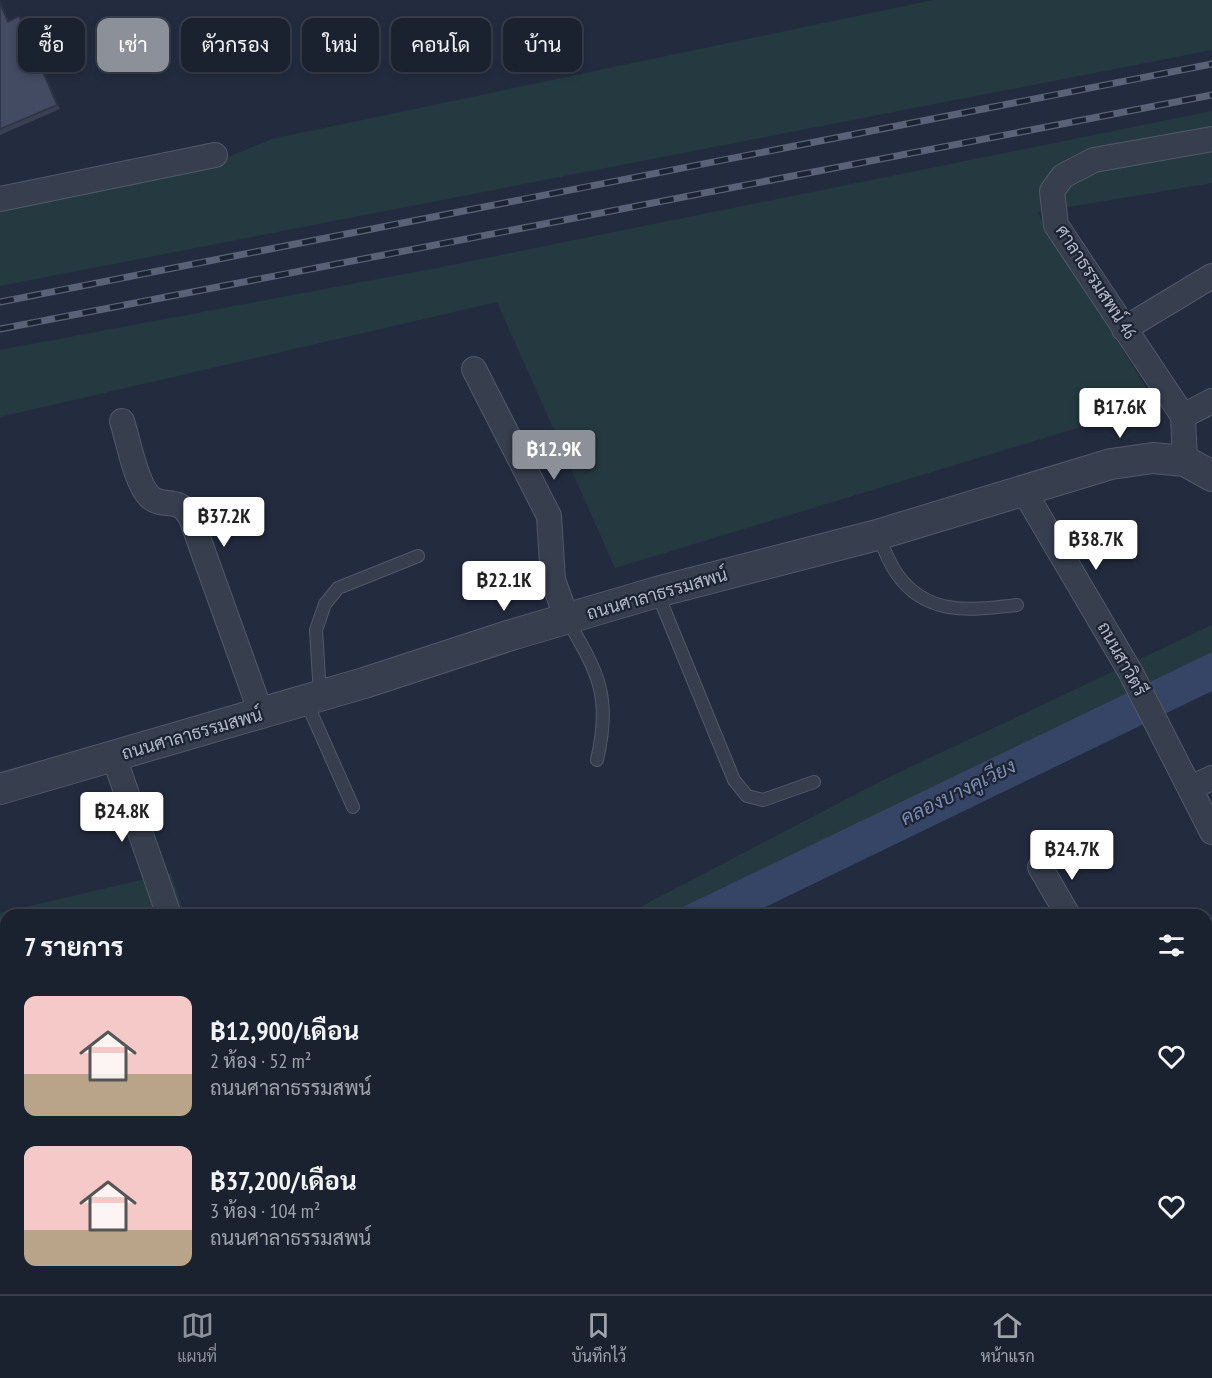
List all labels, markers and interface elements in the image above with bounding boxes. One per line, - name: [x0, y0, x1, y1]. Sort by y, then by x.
- chip: ซื้อ: [18, 18, 85, 72]
- chip: เช่า: [97, 18, 169, 72]
- chip: ตัวกรอง: [181, 18, 290, 72]
- chip: ใหม่: [302, 18, 379, 72]
- chip: คอนโด: [391, 18, 491, 72]
- chip: บ้าน: [503, 18, 582, 72]
- street label: ศาลาธรรมสพน์ 46: [1051, 220, 1143, 343]
- pin: ฿17.6K: [1071, 388, 1169, 439]
- text: ฿17.6K: [1093, 394, 1147, 420]
- pin: ฿12.9K: [505, 430, 603, 481]
- text: ฿12.9K: [526, 436, 582, 462]
- pin: ฿37.2K: [175, 497, 273, 548]
- text: ฿37.2K: [197, 503, 251, 529]
- pin: ฿38.7K: [1047, 520, 1145, 571]
- text: ฿38.7K: [1068, 526, 1124, 552]
- pin: ฿22.1K: [455, 561, 553, 612]
- street label: ถนนศาลาธรรมสพน์: [584, 561, 730, 625]
- text: ฿22.1K: [476, 567, 532, 593]
- street label: ถนนสาวิตรี: [1093, 617, 1153, 700]
- street label: ถนนศาลาธรรมสพน์: [119, 701, 265, 765]
- water label: คลองบางคูเวียง: [896, 753, 1021, 833]
- pin: ฿24.8K: [73, 792, 171, 843]
- text: ฿24.8K: [94, 798, 150, 824]
- pin: ฿24.7K: [1023, 830, 1121, 881]
- text: ฿24.7K: [1044, 836, 1100, 862]
- icon: filters: [1155, 929, 1188, 962]
- text: 7 รายการ: [24, 930, 124, 963]
- text: ฿12,900/เดือน: [210, 1014, 359, 1047]
- icon: home: [72, 1020, 144, 1092]
- icon: heart: [1155, 1040, 1188, 1073]
- text: 2 ห้อง · 52 m²: [210, 1048, 311, 1074]
- text: ถนนศาลาธรรมสพน์: [210, 1075, 371, 1101]
- text: ฿37,200/เดือน: [210, 1164, 357, 1197]
- icon: home: [72, 1170, 144, 1242]
- icon: heart: [1155, 1190, 1188, 1223]
- text: 3 ห้อง · 104 m²: [210, 1198, 320, 1224]
- text: ถนนศาลาธรรมสพน์: [210, 1225, 371, 1251]
- tab: แผนที่: [177, 1309, 217, 1366]
- tab: บันทึกไว้: [571, 1309, 626, 1366]
- tab: หน้าแรก: [980, 1309, 1035, 1366]

